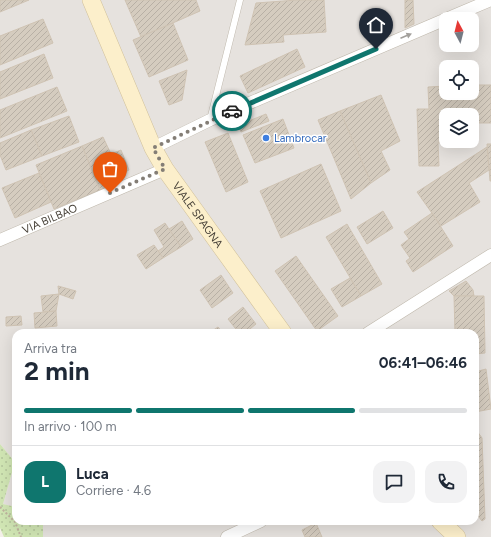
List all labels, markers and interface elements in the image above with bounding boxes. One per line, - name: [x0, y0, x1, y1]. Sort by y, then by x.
- pin: [359, 8, 393, 49]
- north arrow: [439, 12, 479, 52]
- map controls: [439, 12, 479, 148]
- icon: home: [365, 14, 387, 36]
- one-way arrow: [401, 33, 412, 39]
- button: locate: [439, 60, 479, 100]
- courier: [212, 91, 252, 131]
- icon: car: [221, 100, 243, 122]
- button: layers: [439, 108, 479, 148]
- place label: Lambrocar: [274, 132, 327, 145]
- marker: Lambrocar: [261, 133, 271, 143]
- pin: [93, 152, 127, 193]
- icon: bag: [99, 158, 121, 180]
- street label: VIALE SPAGNA: [170, 179, 226, 251]
- street label: VIA BILBAO: [20, 201, 80, 236]
- text: Arriva tra: [24, 341, 77, 356]
- text: 06:41–06:46: [379, 354, 467, 372]
- text: 2 min: [24, 355, 90, 387]
- text: In arrivo · 100 m: [24, 419, 117, 434]
- button: chat: [373, 461, 415, 503]
- button: phone: [425, 461, 467, 503]
- text: Luca: [76, 465, 109, 483]
- text: L: [41, 473, 49, 491]
- text: Corriere · 4.6: [76, 483, 151, 498]

